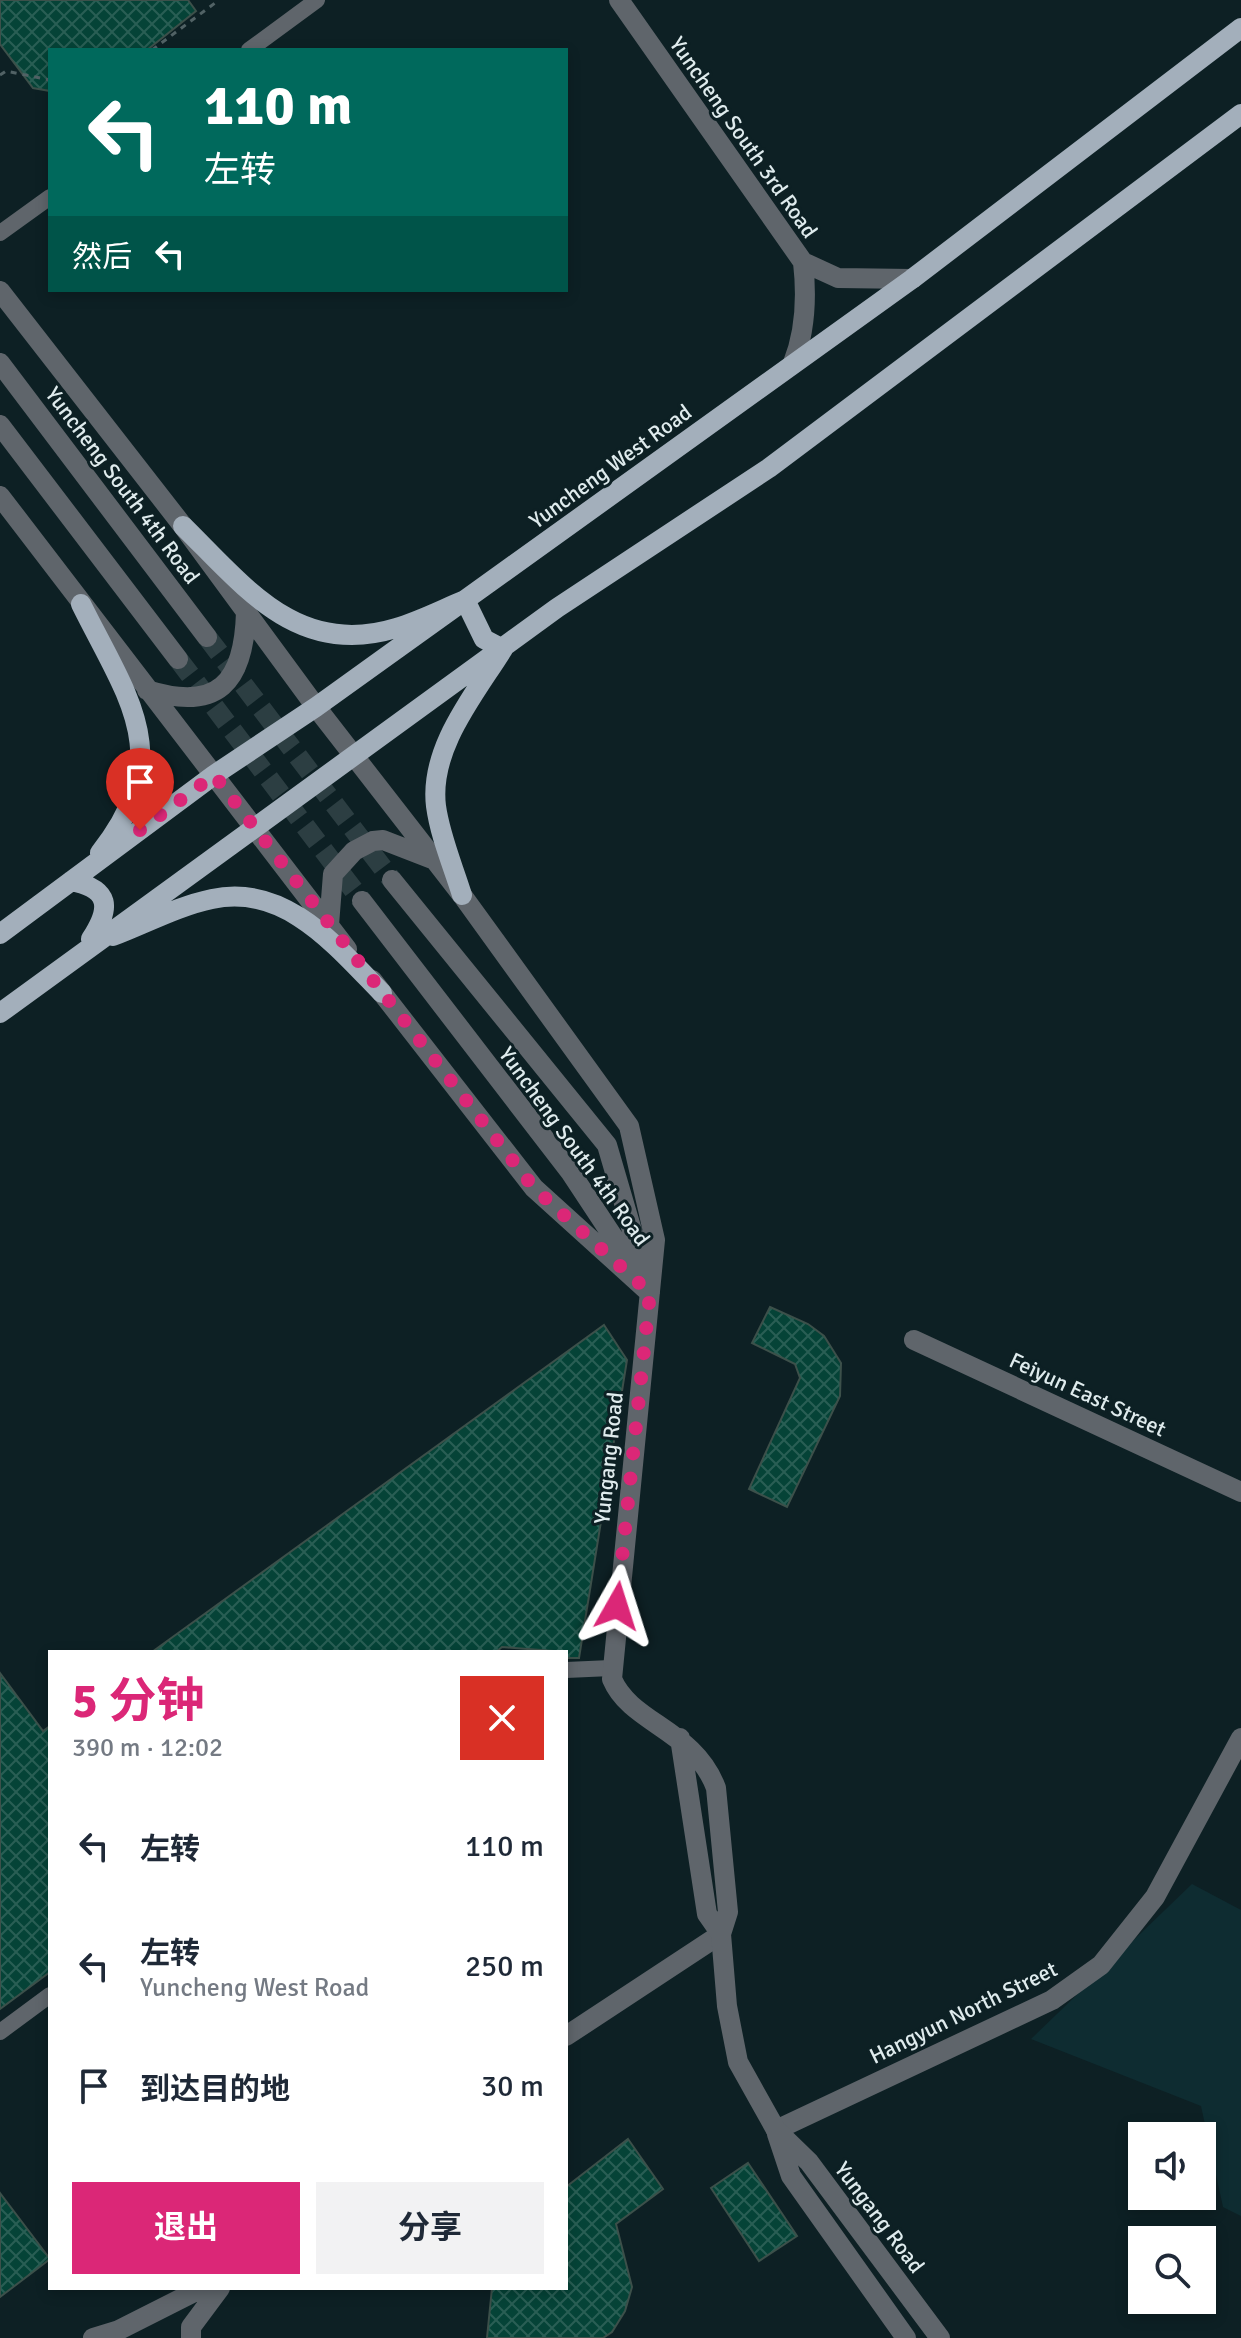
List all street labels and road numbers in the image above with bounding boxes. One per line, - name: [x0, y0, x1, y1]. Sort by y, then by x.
- street label: Yuncheng South 3rd Road: [664, 31, 823, 243]
- street label: Yuncheng South 4th Road: [40, 381, 206, 589]
- street label: Yuncheng West Road: [524, 398, 697, 534]
- street label: Yuncheng South 4th Road: [493, 1041, 656, 1251]
- street label: Feiyun East Street: [1005, 1346, 1171, 1443]
- street label: Yungang Road: [588, 1391, 629, 1525]
- street label: Hangyun North Street: [865, 1955, 1062, 2070]
- street label: Yungang Road: [829, 2156, 930, 2278]

